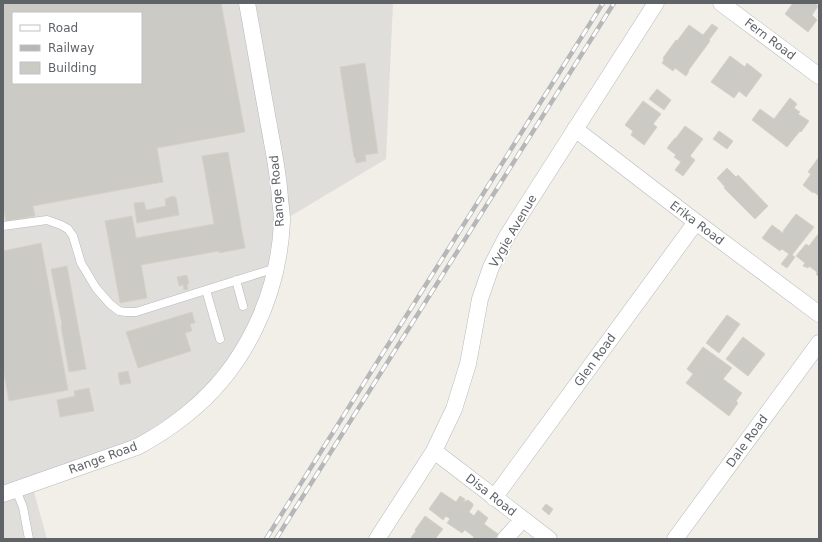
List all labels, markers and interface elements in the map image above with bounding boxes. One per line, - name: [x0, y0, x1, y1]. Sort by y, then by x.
- legend: [12, 12, 142, 84]
- street label: Fern Road: [742, 15, 798, 63]
- text: Road: [48, 21, 78, 35]
- text: Railway: [48, 41, 94, 55]
- text: Building: [48, 61, 97, 75]
- street label: Range Road: [267, 155, 287, 227]
- street label: Vygie Avenue: [487, 192, 539, 270]
- street label: Erika Road: [667, 198, 727, 248]
- street label: Glen Road: [571, 331, 619, 389]
- street label: Dale Road: [723, 412, 771, 470]
- street label: Range Road: [67, 439, 139, 477]
- street label: Disa Road: [463, 471, 519, 519]

